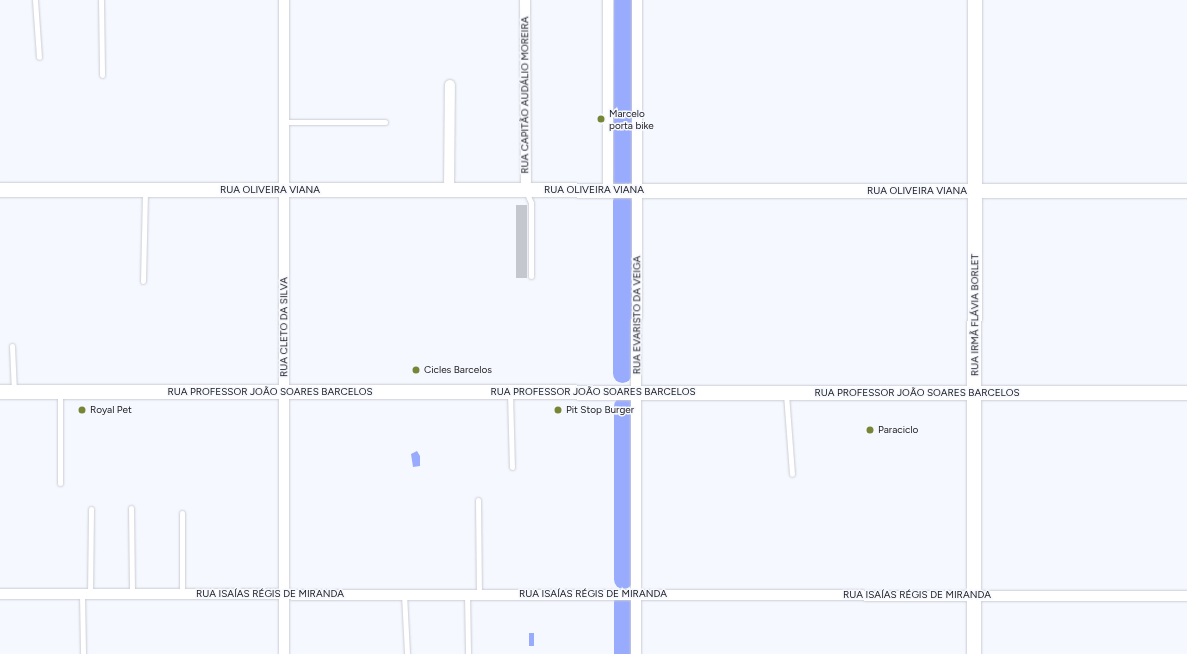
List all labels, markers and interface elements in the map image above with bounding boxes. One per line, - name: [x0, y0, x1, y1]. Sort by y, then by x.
- street label: RUA CAPITÃO AUDÁLIO MOREIRA: [519, 16, 531, 174]
- place label: Marcelo porta bike: [609, 107, 654, 130]
- marker: Marcelo porta bike: [596, 114, 606, 124]
- street label: RUA OLIVEIRA VIANA: [220, 184, 320, 196]
- street label: RUA OLIVEIRA VIANA: [544, 184, 644, 196]
- street label: RUA OLIVEIRA VIANA: [867, 185, 967, 197]
- street label: RUA IRMÃ FLÁVIA BORLET: [969, 254, 981, 376]
- street label: RUA EVARISTO DA VEIGA: [631, 256, 643, 374]
- street label: RUA CLETO DA SILVA: [278, 277, 290, 377]
- place label: Cicles Barcelos: [424, 364, 492, 376]
- marker: Cicles Barcelos: [411, 365, 421, 375]
- street label: RUA PROFESSOR JOÃO SOARES BARCELOS: [167, 386, 373, 398]
- street label: RUA PROFESSOR JOÃO SOARES BARCELOS: [490, 386, 696, 398]
- street label: RUA PROFESSOR JOÃO SOARES BARCELOS: [814, 387, 1020, 399]
- place label: Royal Pet: [90, 404, 132, 416]
- place label: Pit Stop Burger: [566, 404, 634, 416]
- marker: Royal Pet: [77, 405, 87, 415]
- marker: Pit Stop Burger: [553, 405, 563, 415]
- place label: Paraciclo: [878, 424, 918, 436]
- marker: Paraciclo: [865, 425, 875, 435]
- street label: RUA ISAÍAS RÉGIS DE MIRANDA: [196, 588, 344, 600]
- street label: RUA ISAÍAS RÉGIS DE MIRANDA: [519, 588, 667, 600]
- street label: RUA ISAÍAS RÉGIS DE MIRANDA: [843, 589, 991, 601]

